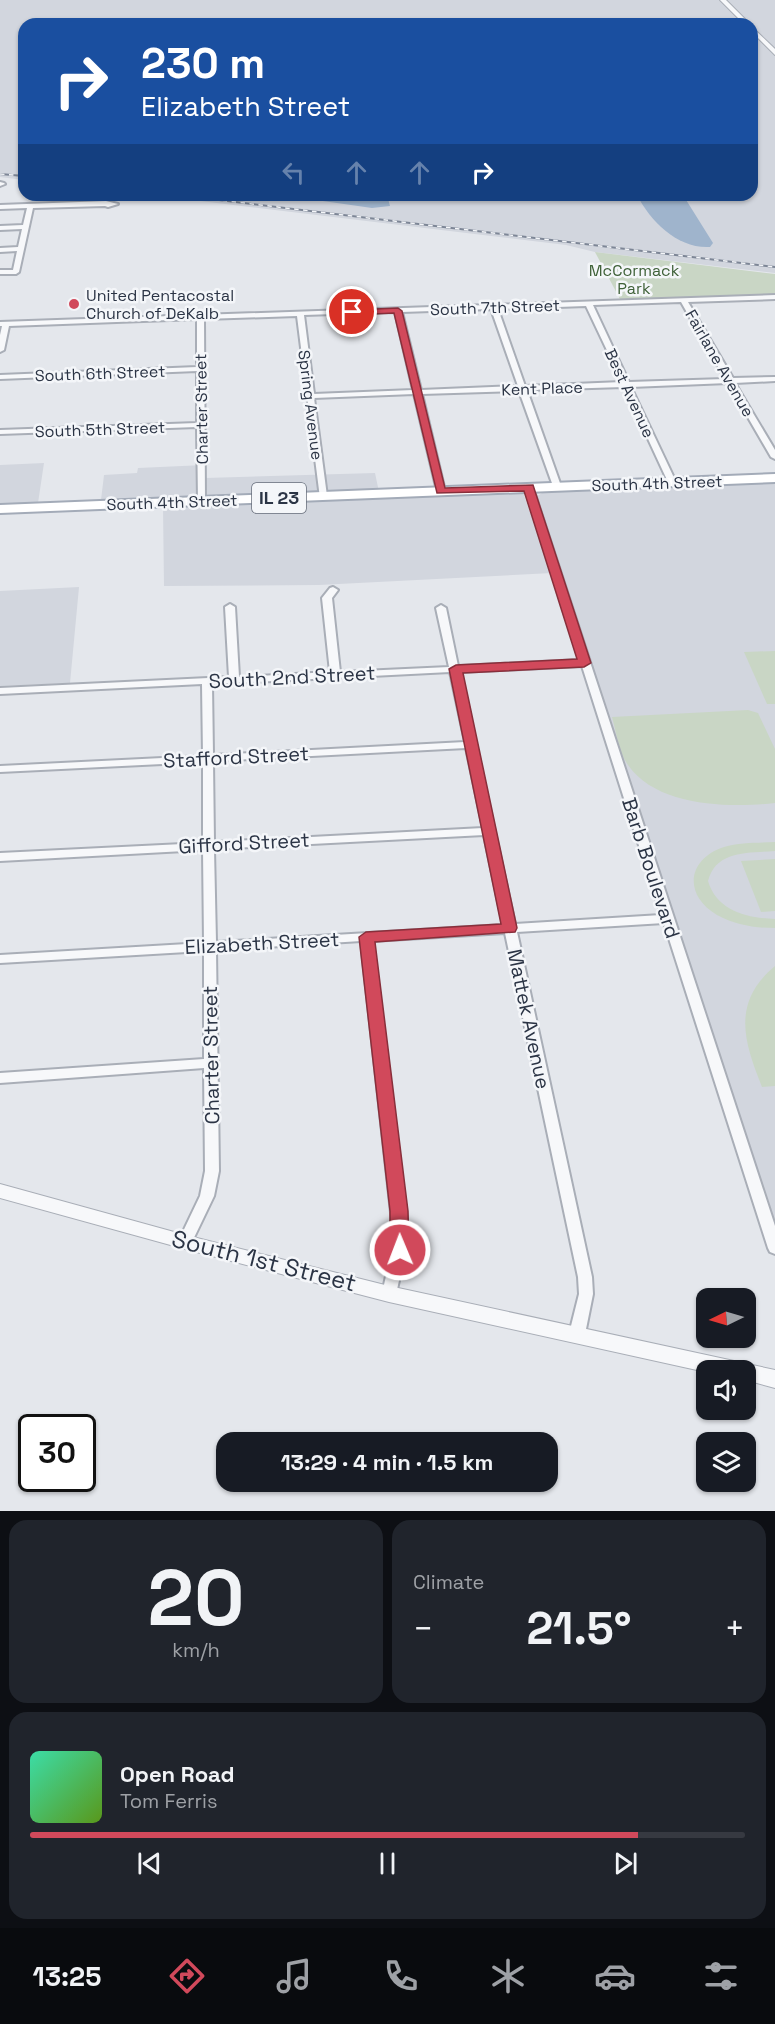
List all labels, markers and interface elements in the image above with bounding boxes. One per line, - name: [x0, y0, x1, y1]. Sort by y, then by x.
- text: 230 m: [141, 37, 265, 90]
- icon: right: [42, 42, 120, 120]
- text: Elizabeth Street: [141, 89, 350, 124]
- icon: left: [277, 156, 310, 189]
- icon: ahead: [340, 156, 373, 189]
- icon: ahead: [403, 156, 436, 189]
- icon: right: [466, 156, 499, 189]
- park label: McCormack Park: [589, 260, 680, 299]
- place label: United Pentacostal Church of DeKalb: [86, 285, 234, 324]
- pin: [326, 286, 377, 337]
- icon: arrive: [335, 295, 368, 328]
- street label: South 7th Street: [430, 295, 560, 320]
- marker: United Pentacostal Church of DeKalb: [67, 297, 81, 311]
- street label: Fairlane Avenue: [680, 306, 759, 421]
- street label: Best Avenue: [600, 345, 659, 441]
- street label: Spring Avenue: [293, 349, 328, 461]
- street label: Charter Street: [190, 353, 213, 465]
- street label: South 6th Street: [34, 361, 166, 386]
- street label: Kent Place: [501, 377, 583, 400]
- street label: South 5th Street: [34, 417, 166, 442]
- street label: South 4th Street: [591, 471, 723, 496]
- road number: IL 23: [252, 483, 306, 513]
- street label: South 4th Street: [106, 490, 238, 515]
- street label: South 2nd Street: [208, 660, 376, 694]
- street label: Stafford Street: [163, 740, 309, 774]
- street label: Barb Boulevard: [616, 794, 686, 942]
- street label: Gifford Street: [178, 827, 310, 859]
- street label: Elizabeth Street: [184, 926, 340, 960]
- street label: Mattek Avenue: [501, 947, 557, 1091]
- street label: Charter Street: [197, 985, 225, 1125]
- position arrow: [368, 1218, 432, 1282]
- street label: South 1st Street: [169, 1223, 360, 1298]
- north arrow: [696, 1288, 756, 1348]
- map controls: [696, 1288, 756, 1492]
- button: sound: [696, 1360, 756, 1420]
- speed limit sign: 30: [18, 1414, 96, 1492]
- button: layers: [696, 1432, 756, 1492]
- text: 13:29 · 4 min · 1.5 km: [281, 1448, 493, 1476]
- text: 20: [148, 1548, 244, 1648]
- text: Climate: [413, 1569, 484, 1595]
- text: 21.5°: [526, 1600, 632, 1657]
- text: −: [413, 1608, 433, 1650]
- text: +: [725, 1608, 745, 1650]
- text: km/h: [172, 1637, 220, 1663]
- text: Open Road: [120, 1760, 235, 1788]
- text: Tom Ferris: [120, 1788, 218, 1814]
- icon: previous: [133, 1847, 166, 1880]
- icon: pause: [371, 1847, 404, 1880]
- icon: next: [609, 1847, 642, 1880]
- icon: directions: [166, 1955, 208, 1997]
- icon: music: [273, 1955, 315, 1997]
- icon: phone: [380, 1955, 422, 1997]
- icon: climate: [487, 1955, 529, 1997]
- icon: car: [594, 1955, 636, 1997]
- icon: filters: [700, 1955, 742, 1997]
- text: 13:25: [32, 1959, 101, 1994]

